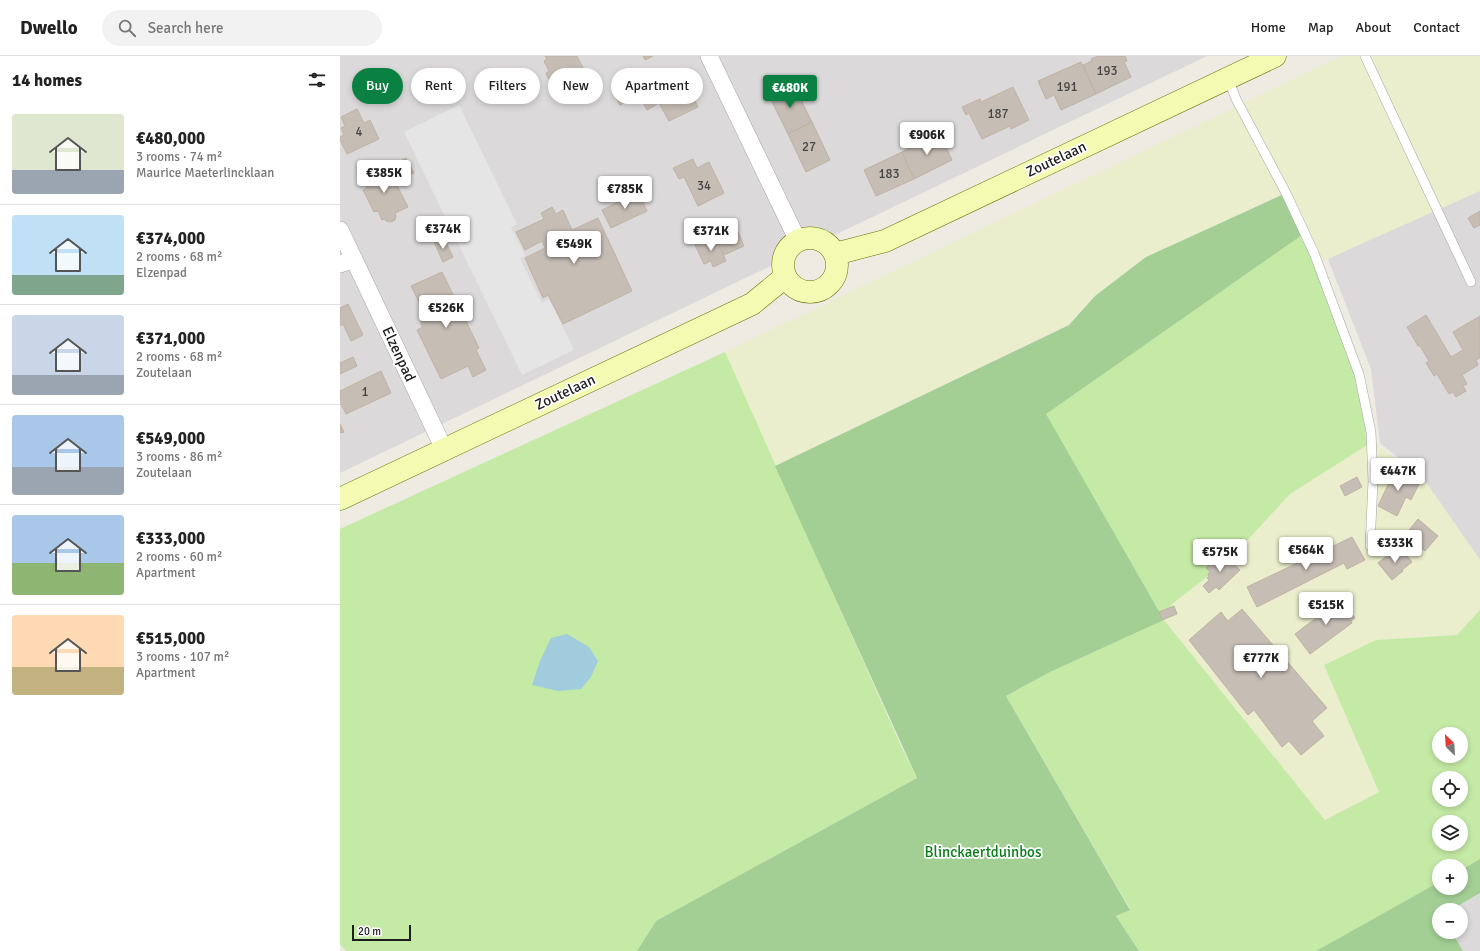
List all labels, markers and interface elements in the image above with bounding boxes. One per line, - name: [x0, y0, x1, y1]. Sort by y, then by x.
- search box: [102, 10, 382, 46]
- text: Dwello: [20, 16, 78, 40]
- icon: search: [116, 17, 138, 39]
- text: Search here: [148, 19, 223, 37]
- text: Home: [1251, 19, 1286, 36]
- text: Map: [1308, 19, 1333, 36]
- text: About: [1355, 19, 1391, 36]
- text: Contact: [1413, 19, 1460, 36]
- house number: 193: [1096, 63, 1118, 79]
- chip: Buy: [352, 68, 403, 104]
- chip: Rent: [411, 68, 466, 104]
- chip: Filters: [474, 68, 540, 104]
- chip: New: [548, 68, 603, 104]
- chip: Apartment: [611, 68, 703, 104]
- icon: filters: [306, 69, 328, 91]
- text: 14 homes: [12, 70, 82, 91]
- pin: €480K: [762, 75, 818, 109]
- house number: 191: [1056, 79, 1078, 95]
- text: €480K: [772, 80, 808, 96]
- house number: 187: [987, 106, 1009, 122]
- pin: €906K: [899, 122, 955, 156]
- house number: 4: [355, 124, 363, 140]
- text: €906K: [909, 127, 945, 143]
- text: €480,000: [136, 128, 205, 149]
- icon: home: [44, 130, 92, 178]
- street label: Zoutelaan: [1023, 137, 1089, 181]
- house number: 27: [802, 139, 816, 155]
- text: 3 rooms · 74 m²: [136, 149, 222, 165]
- pin: €385K: [356, 160, 412, 194]
- text: Maurice Maeterlincklaan: [136, 165, 274, 181]
- text: €385K: [366, 165, 402, 181]
- house number: 183: [878, 166, 900, 182]
- pin: €785K: [597, 176, 653, 210]
- house number: 34: [697, 178, 711, 194]
- text: €785K: [607, 181, 643, 197]
- pin: €374K: [415, 216, 471, 250]
- pin: €371K: [683, 218, 739, 252]
- text: €374K: [425, 221, 461, 237]
- text: €371K: [693, 223, 729, 239]
- text: €374,000: [136, 228, 205, 249]
- icon: home: [44, 231, 92, 279]
- pin: €549K: [546, 231, 602, 265]
- text: €549K: [556, 236, 592, 252]
- text: 2 rooms · 68 m²: [136, 249, 222, 265]
- text: Elzenpad: [136, 265, 187, 281]
- pin: €526K: [418, 295, 474, 329]
- text: €526K: [428, 300, 464, 316]
- street label: Elzenpad: [378, 324, 420, 384]
- text: €371,000: [136, 328, 205, 349]
- icon: home: [44, 331, 92, 379]
- text: 2 rooms · 68 m²: [136, 349, 222, 365]
- text: Zoutelaan: [136, 365, 192, 381]
- street label: Zoutelaan: [532, 370, 598, 414]
- house number: 1: [361, 384, 369, 400]
- text: €549,000: [136, 428, 205, 449]
- icon: home: [44, 431, 92, 479]
- text: 3 rooms · 86 m²: [136, 449, 222, 465]
- pin: €447K: [1370, 458, 1426, 492]
- text: €447K: [1380, 463, 1416, 479]
- text: Zoutelaan: [136, 465, 192, 481]
- text: €333,000: [136, 528, 205, 549]
- pin: €333K: [1367, 530, 1423, 564]
- icon: home: [44, 531, 92, 579]
- text: €333K: [1377, 535, 1413, 551]
- pin: €564K: [1278, 537, 1334, 571]
- pin: €575K: [1192, 539, 1248, 573]
- text: €564K: [1288, 542, 1324, 558]
- text: €575K: [1202, 544, 1238, 560]
- text: 2 rooms · 60 m²: [136, 549, 222, 565]
- text: Apartment: [136, 565, 196, 581]
- pin: €515K: [1298, 592, 1354, 626]
- text: €515K: [1308, 597, 1344, 613]
- text: €515,000: [136, 628, 205, 649]
- icon: home: [44, 631, 92, 679]
- pin: €777K: [1233, 645, 1289, 679]
- text: 3 rooms · 107 m²: [136, 649, 229, 665]
- text: €777K: [1243, 650, 1279, 666]
- text: Apartment: [136, 665, 196, 681]
- north arrow: [1432, 727, 1468, 763]
- map controls: [1432, 727, 1468, 939]
- button: locate: [1432, 771, 1468, 807]
- button: layers: [1432, 815, 1468, 851]
- park label: Blinckaertduinbos: [925, 843, 1042, 861]
- button: +: [1432, 859, 1468, 895]
- button: −: [1432, 903, 1468, 939]
- scale bar: [352, 923, 411, 942]
- text: 20 m: [358, 925, 381, 938]

